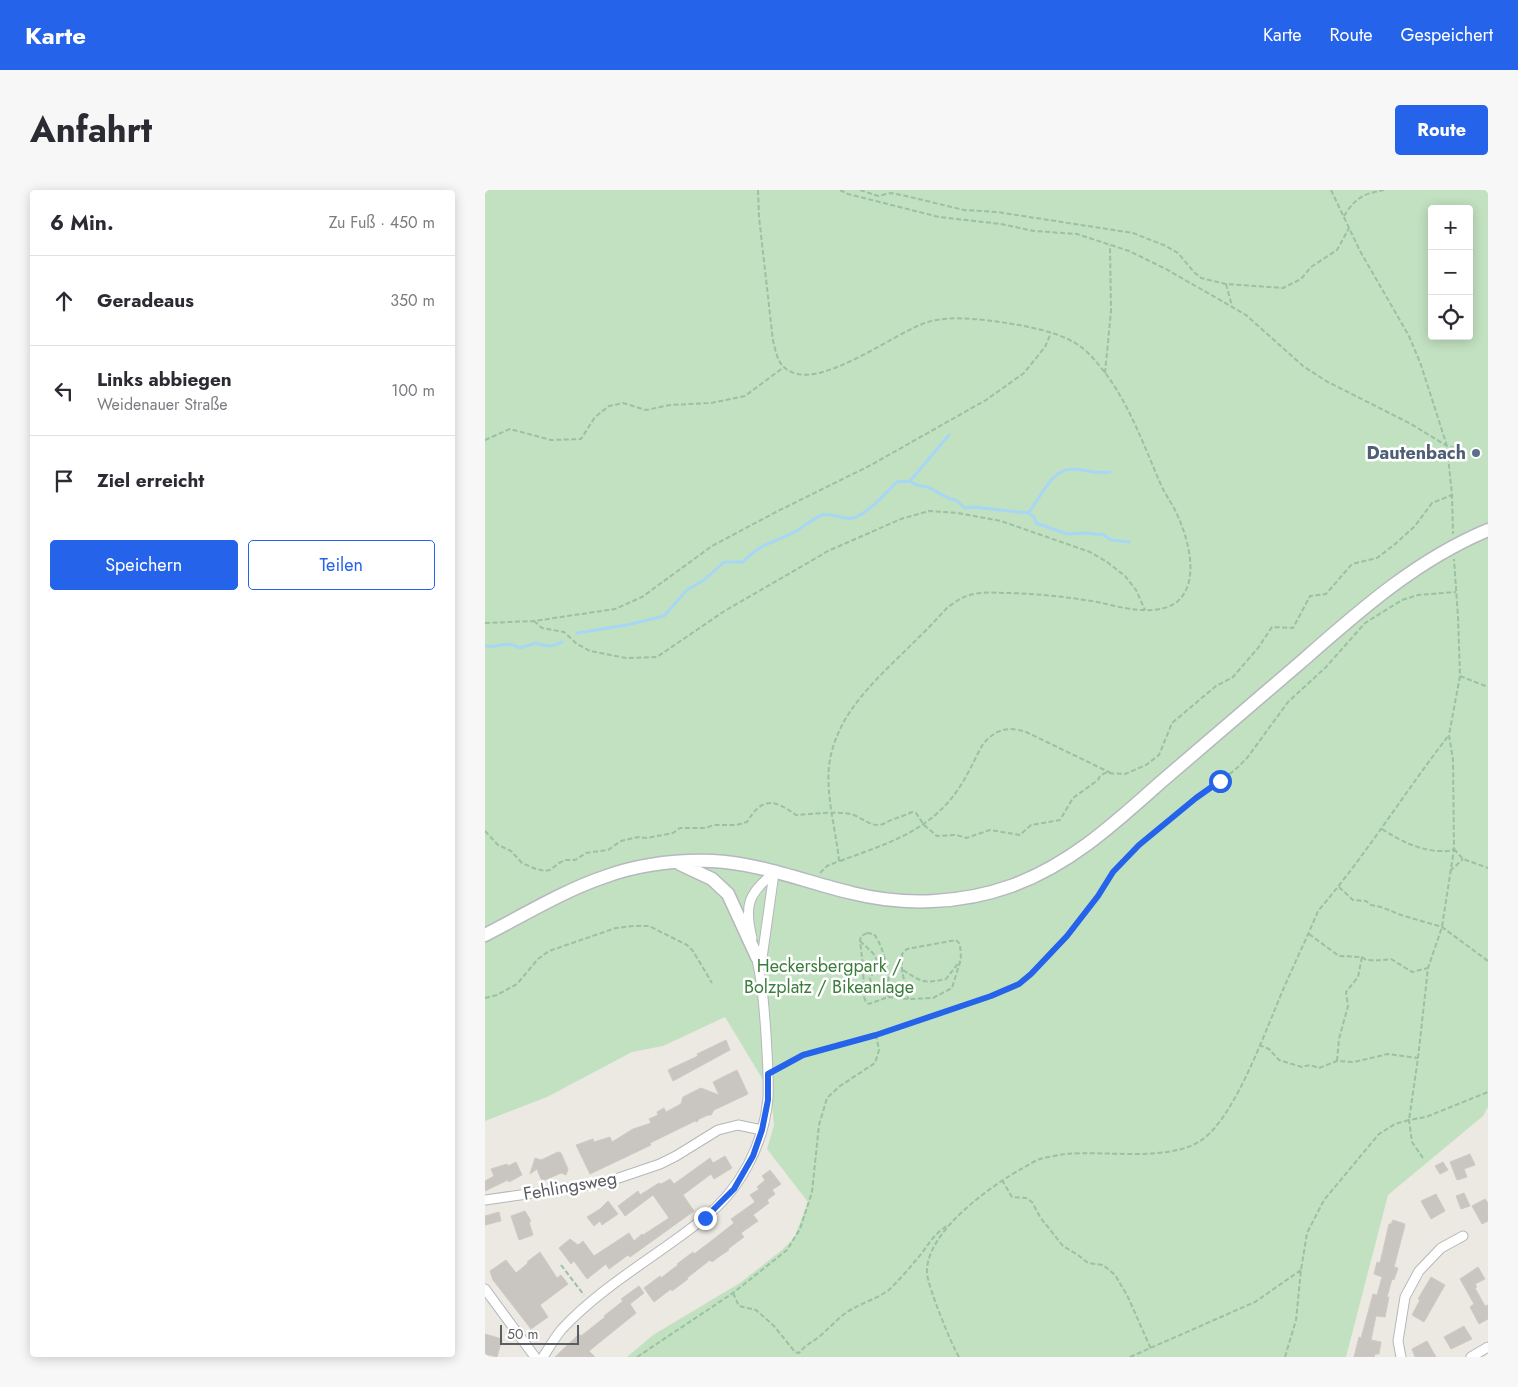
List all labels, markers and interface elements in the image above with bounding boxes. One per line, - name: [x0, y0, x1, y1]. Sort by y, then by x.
- text: Karte: [25, 18, 86, 53]
- text: Karte: [1263, 22, 1302, 48]
- text: Route: [1330, 22, 1372, 48]
- text: Gespeichert: [1400, 22, 1493, 48]
- text: Anfahrt: [30, 105, 152, 155]
- button: Route: [1395, 105, 1488, 155]
- map controls: [1428, 205, 1473, 340]
- button: +: [1428, 205, 1473, 250]
- text: 6 Min.: [50, 208, 114, 238]
- text: Zu Fuß · 450 m: [329, 211, 435, 234]
- button: −: [1428, 250, 1473, 295]
- icon: ahead: [50, 287, 78, 315]
- text: Geradeaus: [97, 287, 194, 314]
- text: 350 m: [390, 289, 435, 312]
- button: locate: [1428, 295, 1473, 340]
- text: Links abbiegen: [97, 366, 232, 393]
- icon: left: [50, 377, 78, 405]
- text: 100 m: [391, 379, 435, 402]
- text: Weidenauer Straße: [97, 393, 227, 416]
- place label: Dautenbach: [1366, 440, 1466, 466]
- marker: Dautenbach: [1470, 447, 1482, 459]
- icon: arrive: [50, 467, 78, 495]
- text: Ziel erreicht: [97, 467, 204, 494]
- button: Speichern: [50, 540, 238, 590]
- button: Teilen: [248, 540, 435, 590]
- route start: [1209, 770, 1232, 793]
- park label: Heckersbergpark / Bolzplatz / Bikeanlage: [744, 953, 914, 1000]
- street label: Fehlingsweg: [521, 1165, 619, 1207]
- route end: [694, 1207, 717, 1230]
- scale bar: [500, 1322, 579, 1345]
- text: 50 m: [507, 1324, 538, 1344]

